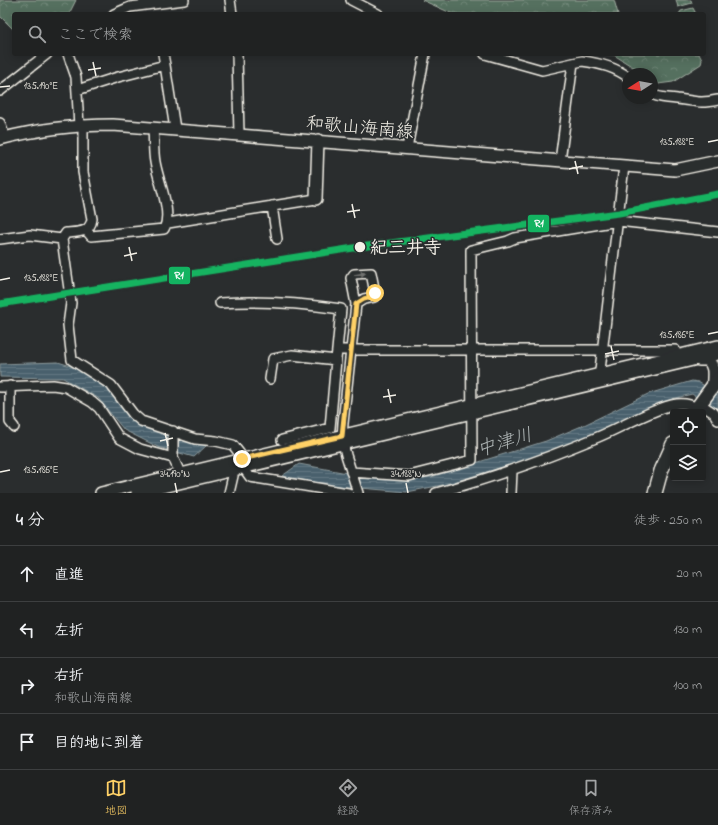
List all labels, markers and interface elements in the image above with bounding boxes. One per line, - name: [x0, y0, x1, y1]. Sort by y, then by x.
- search box: [12, 12, 706, 56]
- icon: search: [26, 23, 48, 45]
- text: ここで検索: [58, 24, 133, 46]
- north arrow: [622, 68, 658, 104]
- text: 135.190°E: [24, 79, 58, 94]
- street label: 和歌山海南線: [305, 111, 415, 147]
- text: 135.188°E: [660, 135, 694, 150]
- line badge: R1: [527, 214, 550, 233]
- text: R1: [533, 216, 544, 232]
- place label: 紀三井寺: [370, 236, 442, 262]
- marker: 紀三井寺: [353, 240, 367, 254]
- line badge: R1: [168, 266, 191, 285]
- text: R1: [173, 268, 184, 284]
- text: 135.188°E: [24, 271, 58, 286]
- one-way arrow: [354, 271, 366, 277]
- route start: [366, 284, 384, 302]
- text: 135.186°E: [659, 328, 695, 343]
- map controls: [670, 409, 706, 481]
- button: locate: [670, 409, 706, 445]
- water label: 中津川: [474, 422, 536, 465]
- button: layers: [670, 445, 706, 481]
- route end: [233, 450, 251, 468]
- text: 135.186°E: [23, 463, 59, 478]
- text: 34.190°N: [160, 467, 190, 482]
- text: 34.188°N: [391, 467, 421, 482]
- text: 4 分: [16, 508, 44, 533]
- text: 徒歩 · 250 m: [634, 511, 702, 530]
- icon: ahead: [16, 563, 38, 585]
- text: 直進: [54, 564, 84, 586]
- text: 20 m: [677, 564, 702, 583]
- icon: left: [16, 619, 38, 641]
- text: 左折: [54, 620, 84, 642]
- text: 130 m: [674, 620, 702, 639]
- text: 右折: [54, 665, 84, 687]
- icon: right: [16, 675, 38, 697]
- text: 100 m: [673, 676, 702, 695]
- text: 和歌山海南線: [54, 689, 132, 708]
- icon: arrive: [16, 731, 38, 753]
- text: 目的地に到着: [54, 732, 144, 754]
- tab: 地図: [105, 777, 127, 819]
- tab: 経路: [337, 777, 359, 819]
- tab: 保存済み: [569, 777, 613, 819]

